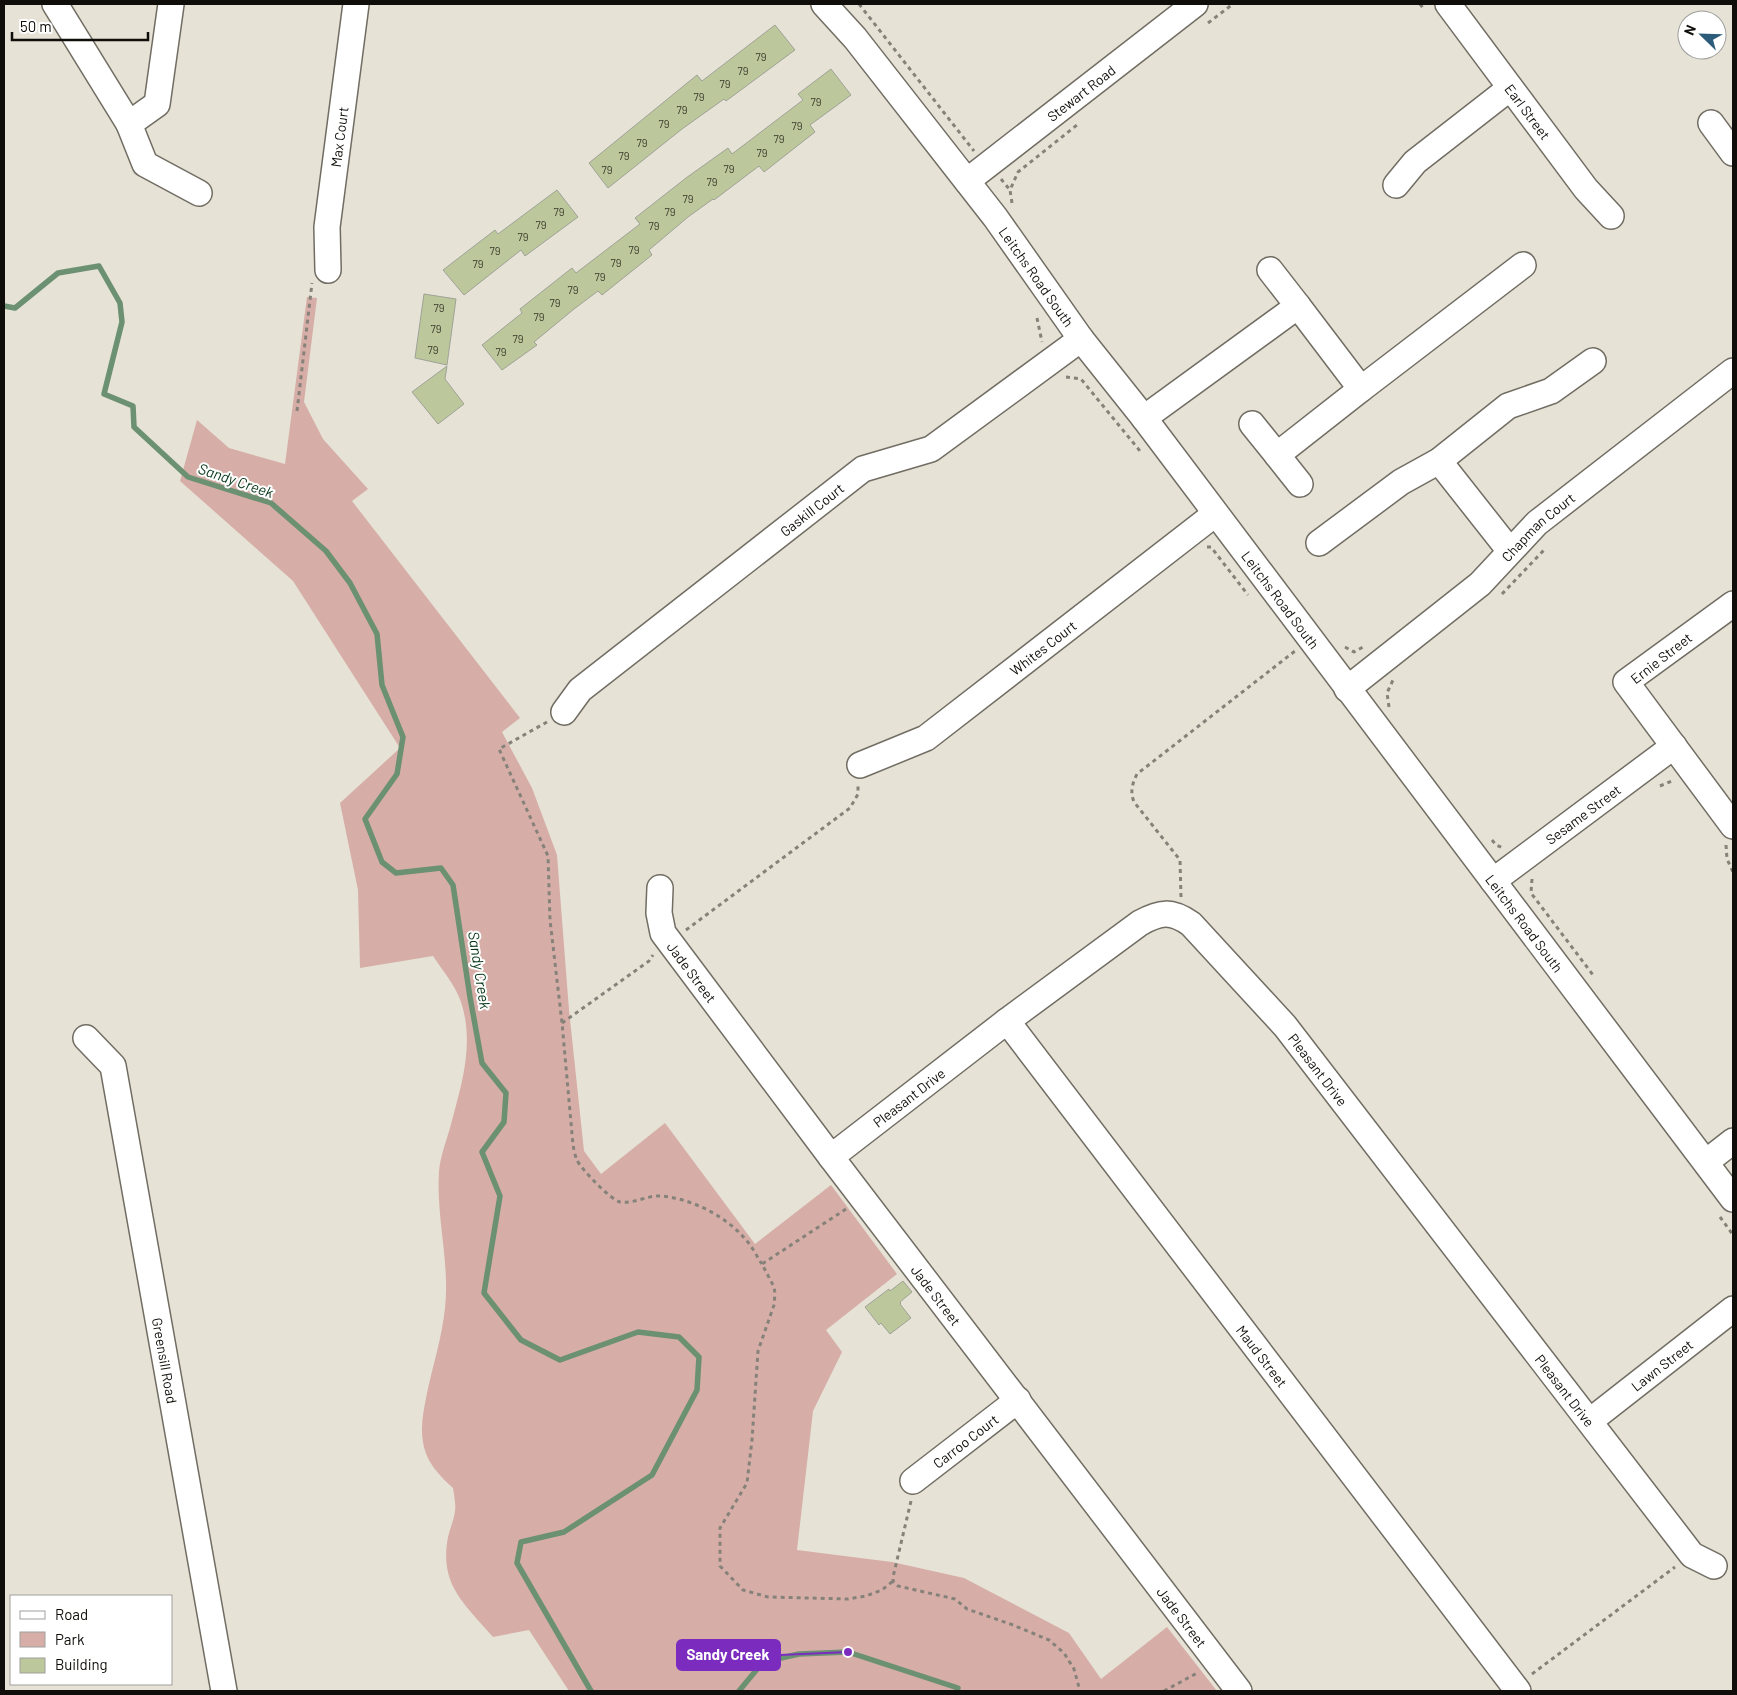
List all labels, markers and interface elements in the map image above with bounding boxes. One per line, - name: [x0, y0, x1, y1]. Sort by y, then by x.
- scale bar: [12, 10, 149, 42]
- north arrow: [1677, 10, 1727, 60]
- text: 50 m: [20, 17, 52, 35]
- text: N: [1680, 22, 1699, 37]
- house number: 79: [756, 50, 767, 63]
- street label: Stewart Road: [1043, 61, 1118, 124]
- house number: 79: [738, 64, 749, 77]
- house number: 79: [720, 77, 731, 90]
- street label: Earl Street: [1502, 80, 1554, 143]
- house number: 79: [694, 90, 705, 103]
- house number: 79: [811, 95, 822, 108]
- house number: 79: [677, 103, 688, 116]
- street label: Max Court: [326, 106, 351, 168]
- house number: 79: [659, 117, 670, 130]
- house number: 79: [792, 119, 803, 132]
- house number: 79: [774, 132, 785, 145]
- house number: 79: [637, 136, 648, 149]
- house number: 79: [757, 146, 768, 159]
- house number: 79: [619, 149, 630, 162]
- house number: 79: [724, 162, 735, 175]
- house number: 79: [602, 163, 613, 176]
- house number: 79: [707, 175, 718, 188]
- house number: 79: [683, 192, 694, 205]
- house number: 79: [554, 205, 565, 218]
- house number: 79: [665, 205, 676, 218]
- house number: 79: [536, 218, 547, 231]
- house number: 79: [649, 219, 660, 232]
- street label: Leitchs Road South: [996, 223, 1078, 330]
- house number: 79: [518, 230, 529, 243]
- house number: 79: [629, 243, 640, 256]
- house number: 79: [490, 244, 501, 257]
- house number: 79: [611, 256, 622, 269]
- house number: 79: [473, 257, 484, 270]
- house number: 79: [595, 270, 606, 283]
- house number: 79: [568, 283, 579, 296]
- house number: 79: [550, 296, 561, 309]
- house number: 79: [434, 301, 445, 314]
- house number: 79: [534, 310, 545, 323]
- house number: 79: [431, 322, 442, 335]
- house number: 79: [513, 332, 524, 345]
- house number: 79: [428, 343, 439, 356]
- house number: 79: [496, 345, 507, 358]
- water label: Sandy Creek: [196, 459, 277, 502]
- street label: Gaskill Court: [776, 479, 847, 539]
- street label: Chapman Court: [1497, 489, 1578, 565]
- street label: Leitchs Road South: [1239, 547, 1323, 652]
- street label: Whites Court: [1006, 617, 1079, 679]
- street label: Ernie Street: [1627, 629, 1695, 687]
- street label: Sesame Street: [1542, 780, 1624, 848]
- street label: Leitchs Road South: [1482, 871, 1567, 975]
- water label: Sandy Creek: [465, 930, 495, 1011]
- street label: Jade Street: [664, 938, 720, 1006]
- street label: Pleasant Drive: [1285, 1030, 1351, 1109]
- street label: Pleasant Drive: [869, 1064, 948, 1130]
- street label: Jade Street: [908, 1261, 965, 1328]
- street label: Greensill Road: [149, 1316, 181, 1405]
- street label: Maud Street: [1233, 1321, 1291, 1390]
- street label: Lawn Street: [1627, 1335, 1696, 1394]
- street label: Pleasant Drive: [1532, 1351, 1598, 1430]
- street label: Carroo Court: [929, 1410, 1001, 1471]
- street label: Jade Street: [1154, 1583, 1211, 1650]
- legend: [10, 1595, 172, 1685]
- text: Road: [55, 1605, 88, 1623]
- text: Park: [55, 1630, 85, 1648]
- callout: Sandy Creek: [677, 1640, 780, 1670]
- text: Sandy Creek: [686, 1645, 770, 1663]
- text: Building: [55, 1655, 108, 1673]

